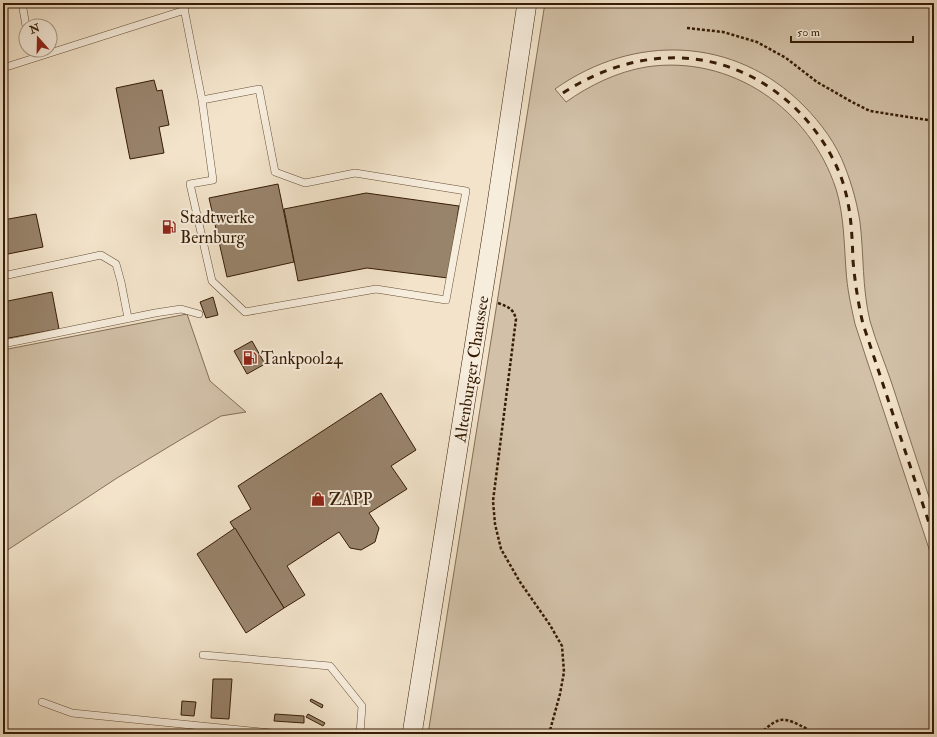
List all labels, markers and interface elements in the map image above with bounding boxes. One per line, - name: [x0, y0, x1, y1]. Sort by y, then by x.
- north arrow: [18, 18, 58, 58]
- scale bar: [791, 18, 913, 44]
- text: N: [27, 21, 43, 37]
- text: 50 m: [797, 25, 821, 40]
- place label: Stadtwerke Bernburg: [180, 207, 255, 248]
- fuel station icon: Stadtwerke Bernburg: [161, 219, 177, 235]
- street label: Altenburger Chaussee: [449, 294, 493, 445]
- place label: Tankpool24: [261, 348, 343, 370]
- fuel station icon: Tankpool24: [242, 350, 258, 366]
- place label: ZAPP: [329, 489, 372, 510]
- shop icon: ZAPP: [310, 491, 326, 507]

